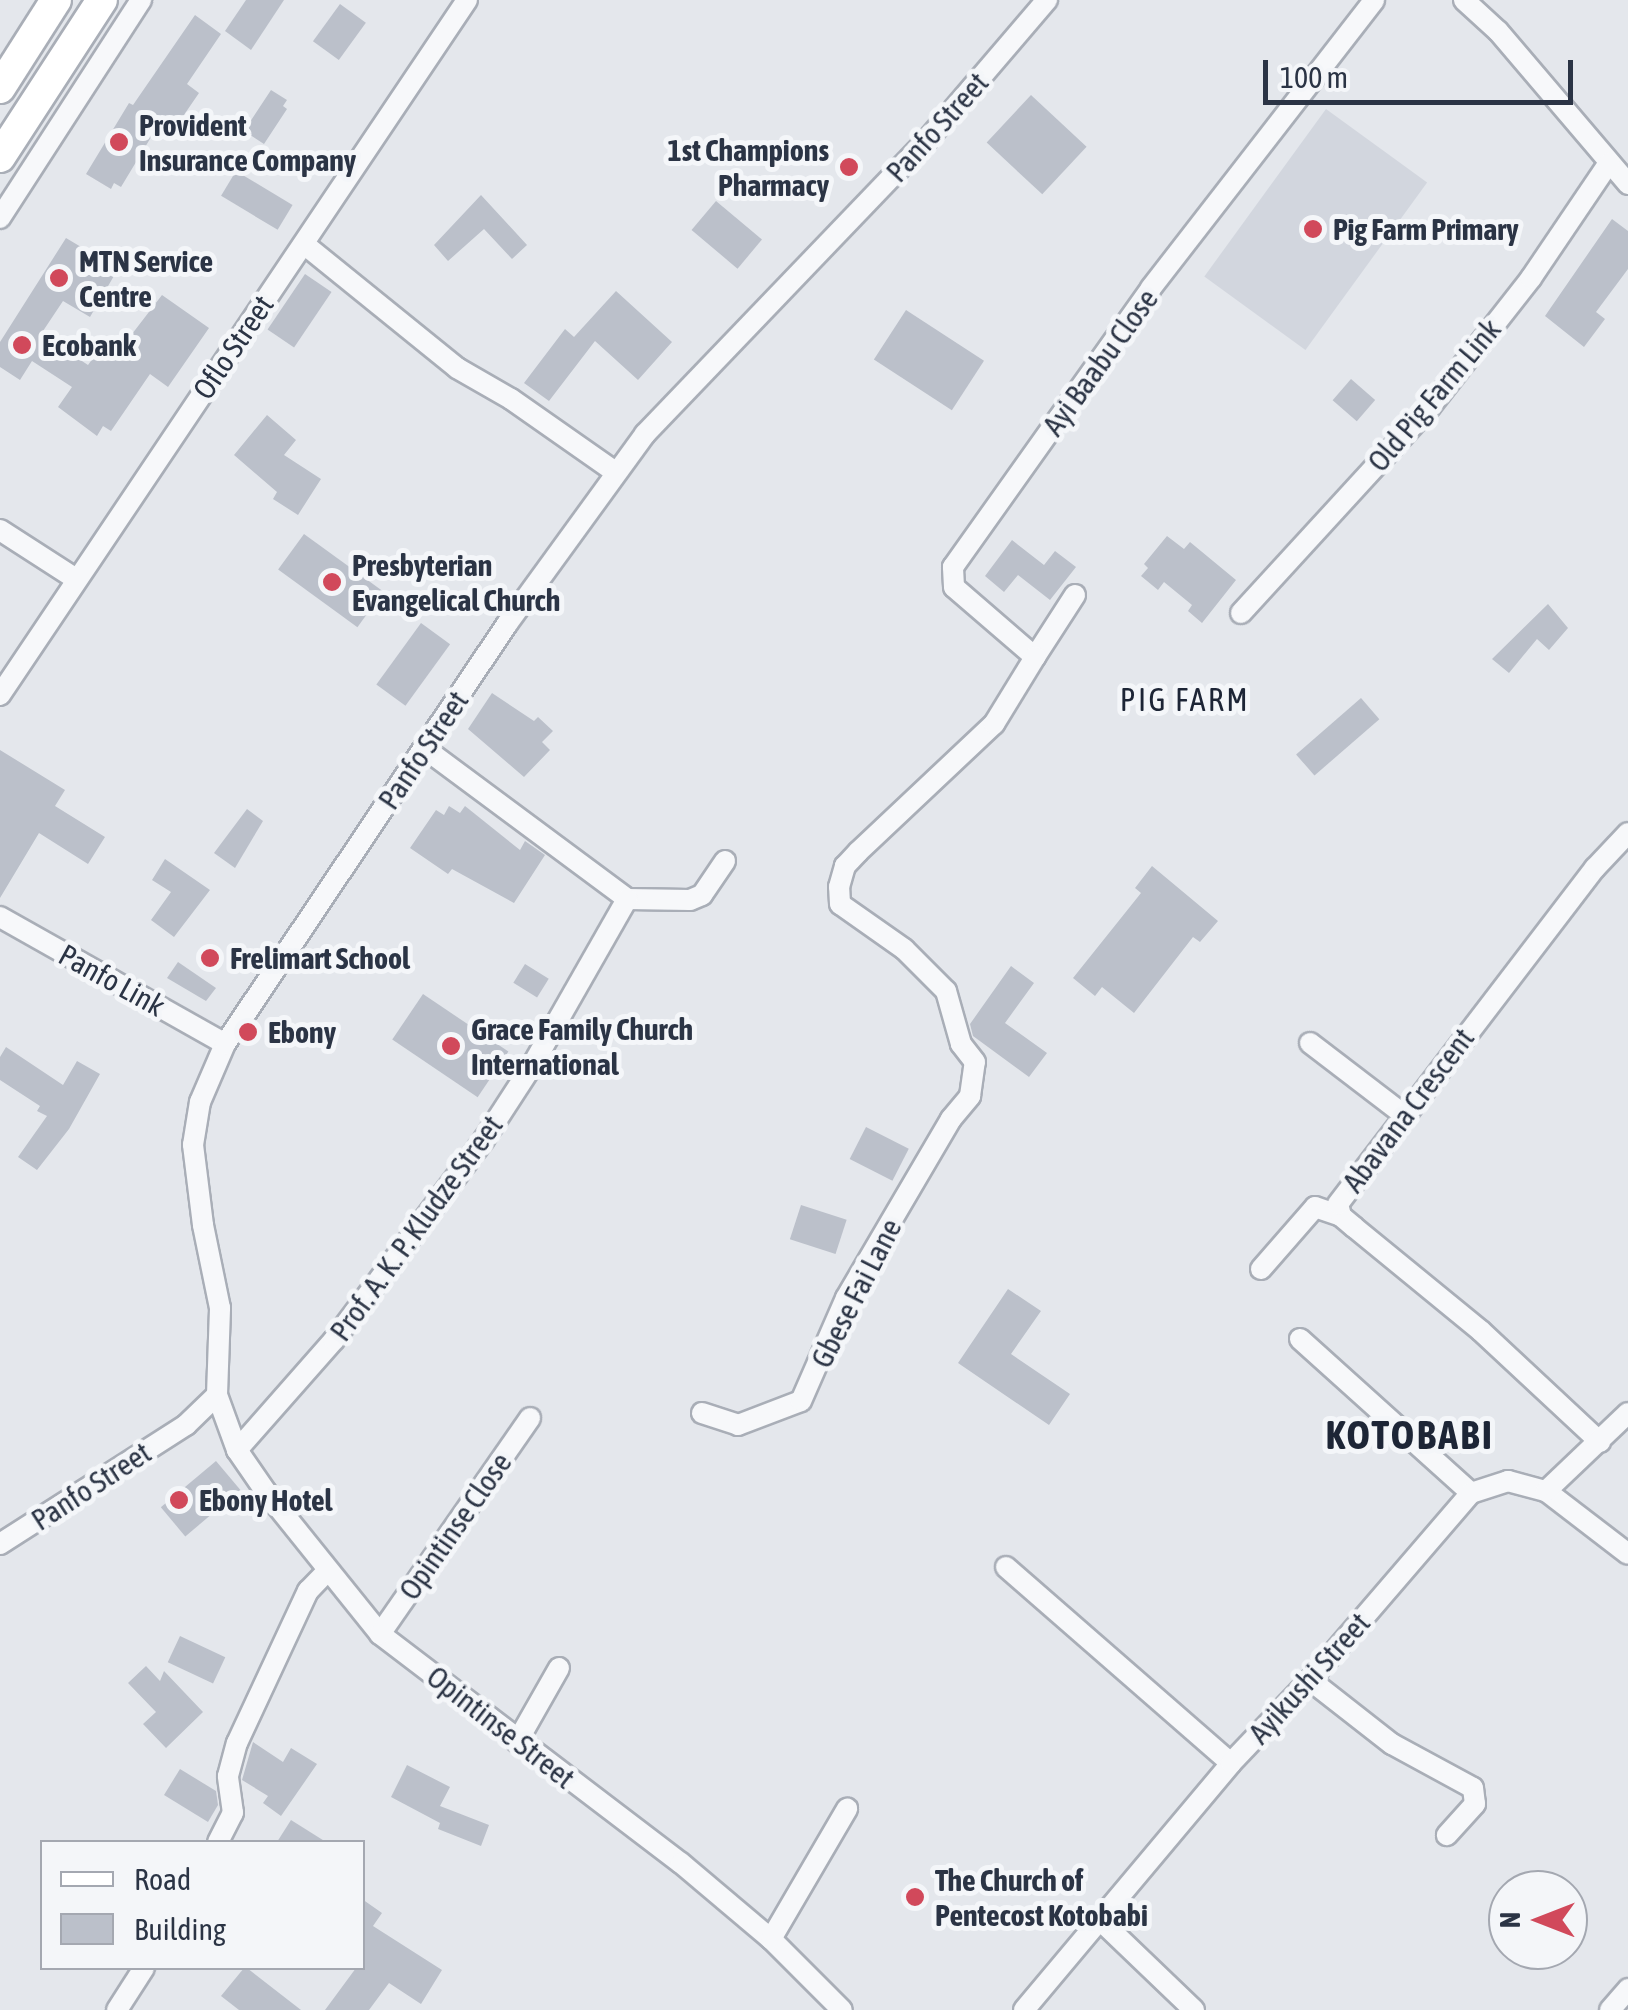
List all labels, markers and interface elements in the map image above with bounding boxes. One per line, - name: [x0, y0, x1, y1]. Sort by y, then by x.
- scale bar: [1268, 40, 1578, 102]
- text: 100 m: [1280, 60, 1348, 94]
- street label: Panfo Street: [878, 65, 996, 189]
- place label: Provident Insurance Company: [139, 107, 356, 178]
- marker: Provident Insurance Company: [108, 131, 130, 153]
- place label: 1st Champions Pharmacy: [668, 132, 829, 202]
- marker: 1st Champions Pharmacy: [838, 156, 860, 178]
- place label: Pig Farm Primary: [1333, 211, 1519, 247]
- marker: Pig Farm Primary: [1302, 218, 1324, 240]
- place label: MTN Service Centre: [79, 243, 213, 314]
- marker: MTN Service Centre: [48, 267, 70, 289]
- street label: Ayi Baabu Close: [1035, 282, 1165, 442]
- street label: Oflo Street: [185, 288, 281, 406]
- street label: Old Pig Farm Link: [1360, 312, 1508, 478]
- place label: Ecobank: [42, 327, 136, 363]
- marker: Ecobank: [11, 334, 33, 356]
- place label: Presbyterian Evangelical Church: [352, 547, 560, 618]
- marker: Presbyterian Evangelical Church: [321, 571, 343, 593]
- district label: PIG FARM: [1120, 681, 1250, 719]
- street label: Panfo Street: [370, 684, 476, 816]
- street label: Panfo Link: [53, 936, 171, 1024]
- place label: Frelimart School: [230, 940, 410, 976]
- marker: Frelimart School: [199, 947, 221, 969]
- place label: Grace Family Church International: [471, 1011, 693, 1082]
- place label: Ebony: [268, 1014, 336, 1050]
- marker: Ebony: [237, 1021, 259, 1043]
- street label: Abavana Crescent: [1335, 1021, 1481, 1199]
- marker: Grace Family Church International: [440, 1035, 462, 1057]
- street label: Prof. A. K. P. Kludze Street: [322, 1108, 510, 1348]
- street label: Gbese Fai Lane: [803, 1213, 909, 1373]
- district label: KOTOBABI: [1326, 1411, 1494, 1459]
- street label: Panfo Street: [25, 1434, 157, 1538]
- street label: Opintinse Close: [391, 1446, 519, 1606]
- place label: Ebony Hotel: [199, 1482, 333, 1518]
- marker: Ebony Hotel: [168, 1489, 190, 1511]
- street label: Ayikushi Street: [1241, 1605, 1377, 1751]
- street label: Opintinse Street: [420, 1658, 582, 1796]
- legend: [40, 1840, 365, 1970]
- text: Road: [134, 1862, 191, 1896]
- place label: The Church of Pentecost Kotobabi: [935, 1862, 1148, 1932]
- north arrow: [1488, 1870, 1588, 1970]
- marker: The Church of Pentecost Kotobabi: [904, 1886, 926, 1908]
- text: Building: [134, 1912, 226, 1946]
- text: N: [1494, 1912, 1526, 1928]

